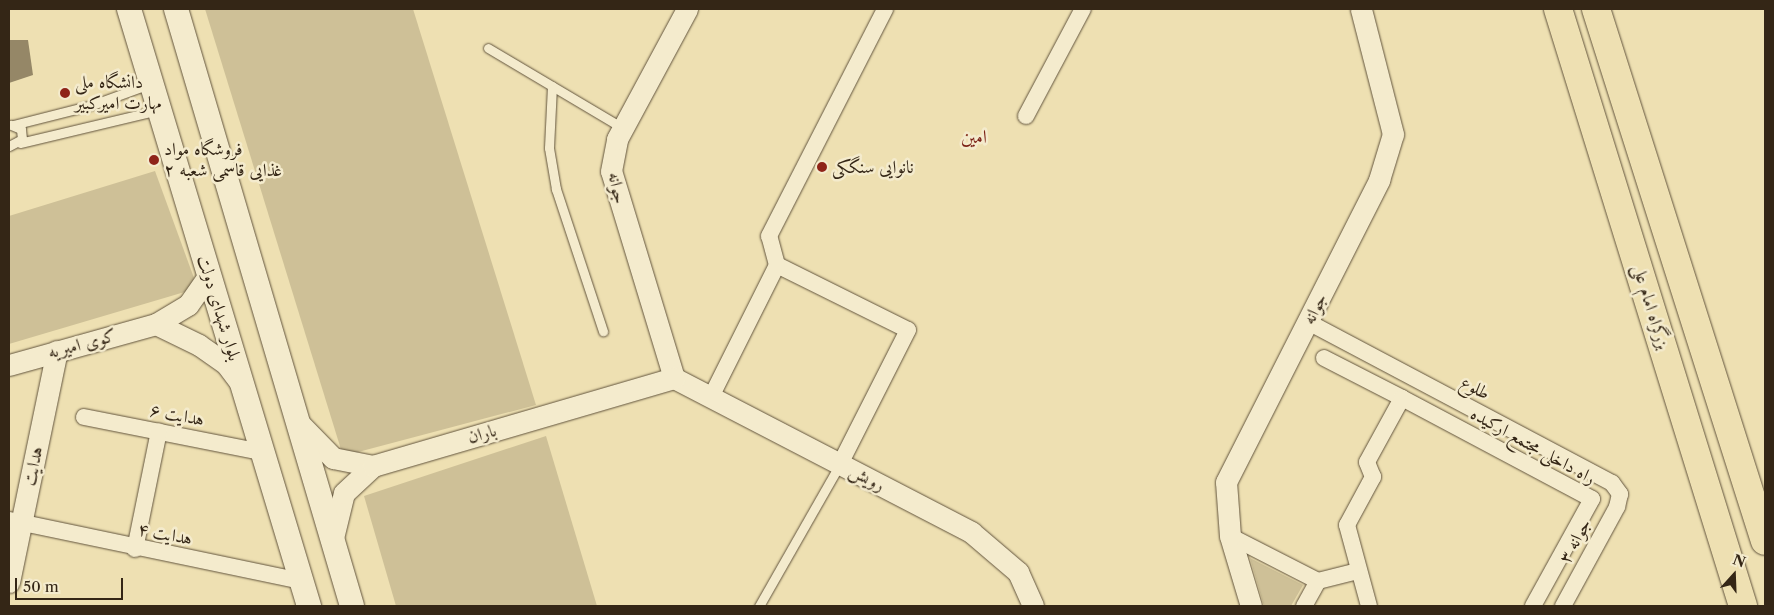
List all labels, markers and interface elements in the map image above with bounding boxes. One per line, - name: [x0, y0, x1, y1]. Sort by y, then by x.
- place label: دانشگاه ملی مهارت امیرکبیر: [75, 72, 162, 115]
- marker: دانشگاه ملی مهارت امیرکبیر: [59, 87, 71, 99]
- district label: امین: [961, 126, 987, 148]
- place label: فروشگاه مواد غذایی قاسمی شعبه ۲: [164, 139, 282, 182]
- marker: فروشگاه مواد غذایی قاسمی شعبه ۲: [148, 154, 160, 166]
- place label: نانوایی سنگکی: [832, 156, 914, 178]
- marker: نانوایی سنگکی: [816, 161, 828, 173]
- street label: جوانه: [603, 170, 631, 206]
- street label: بلوار شهدای دولت: [193, 253, 245, 363]
- street label: بزرگراه امام علی: [1628, 262, 1674, 352]
- street label: جوانه: [1298, 290, 1332, 328]
- street label: کوی امیریه: [45, 325, 119, 363]
- street label: طلوع: [1457, 371, 1493, 405]
- street label: هدایت ۶: [148, 399, 206, 431]
- street label: راه داخلی مجتمع ارکیده: [1467, 403, 1599, 489]
- street label: باران: [465, 420, 499, 448]
- street label: هدایت: [18, 444, 48, 488]
- street label: رویش: [846, 460, 888, 496]
- street label: جوانه ۳: [1554, 515, 1596, 567]
- street label: هدایت ۴: [136, 518, 194, 550]
- north arrow: [1709, 550, 1759, 600]
- text: N: [1730, 550, 1748, 571]
- scale bar: [18, 568, 125, 600]
- text: 50 m: [23, 577, 59, 596]

